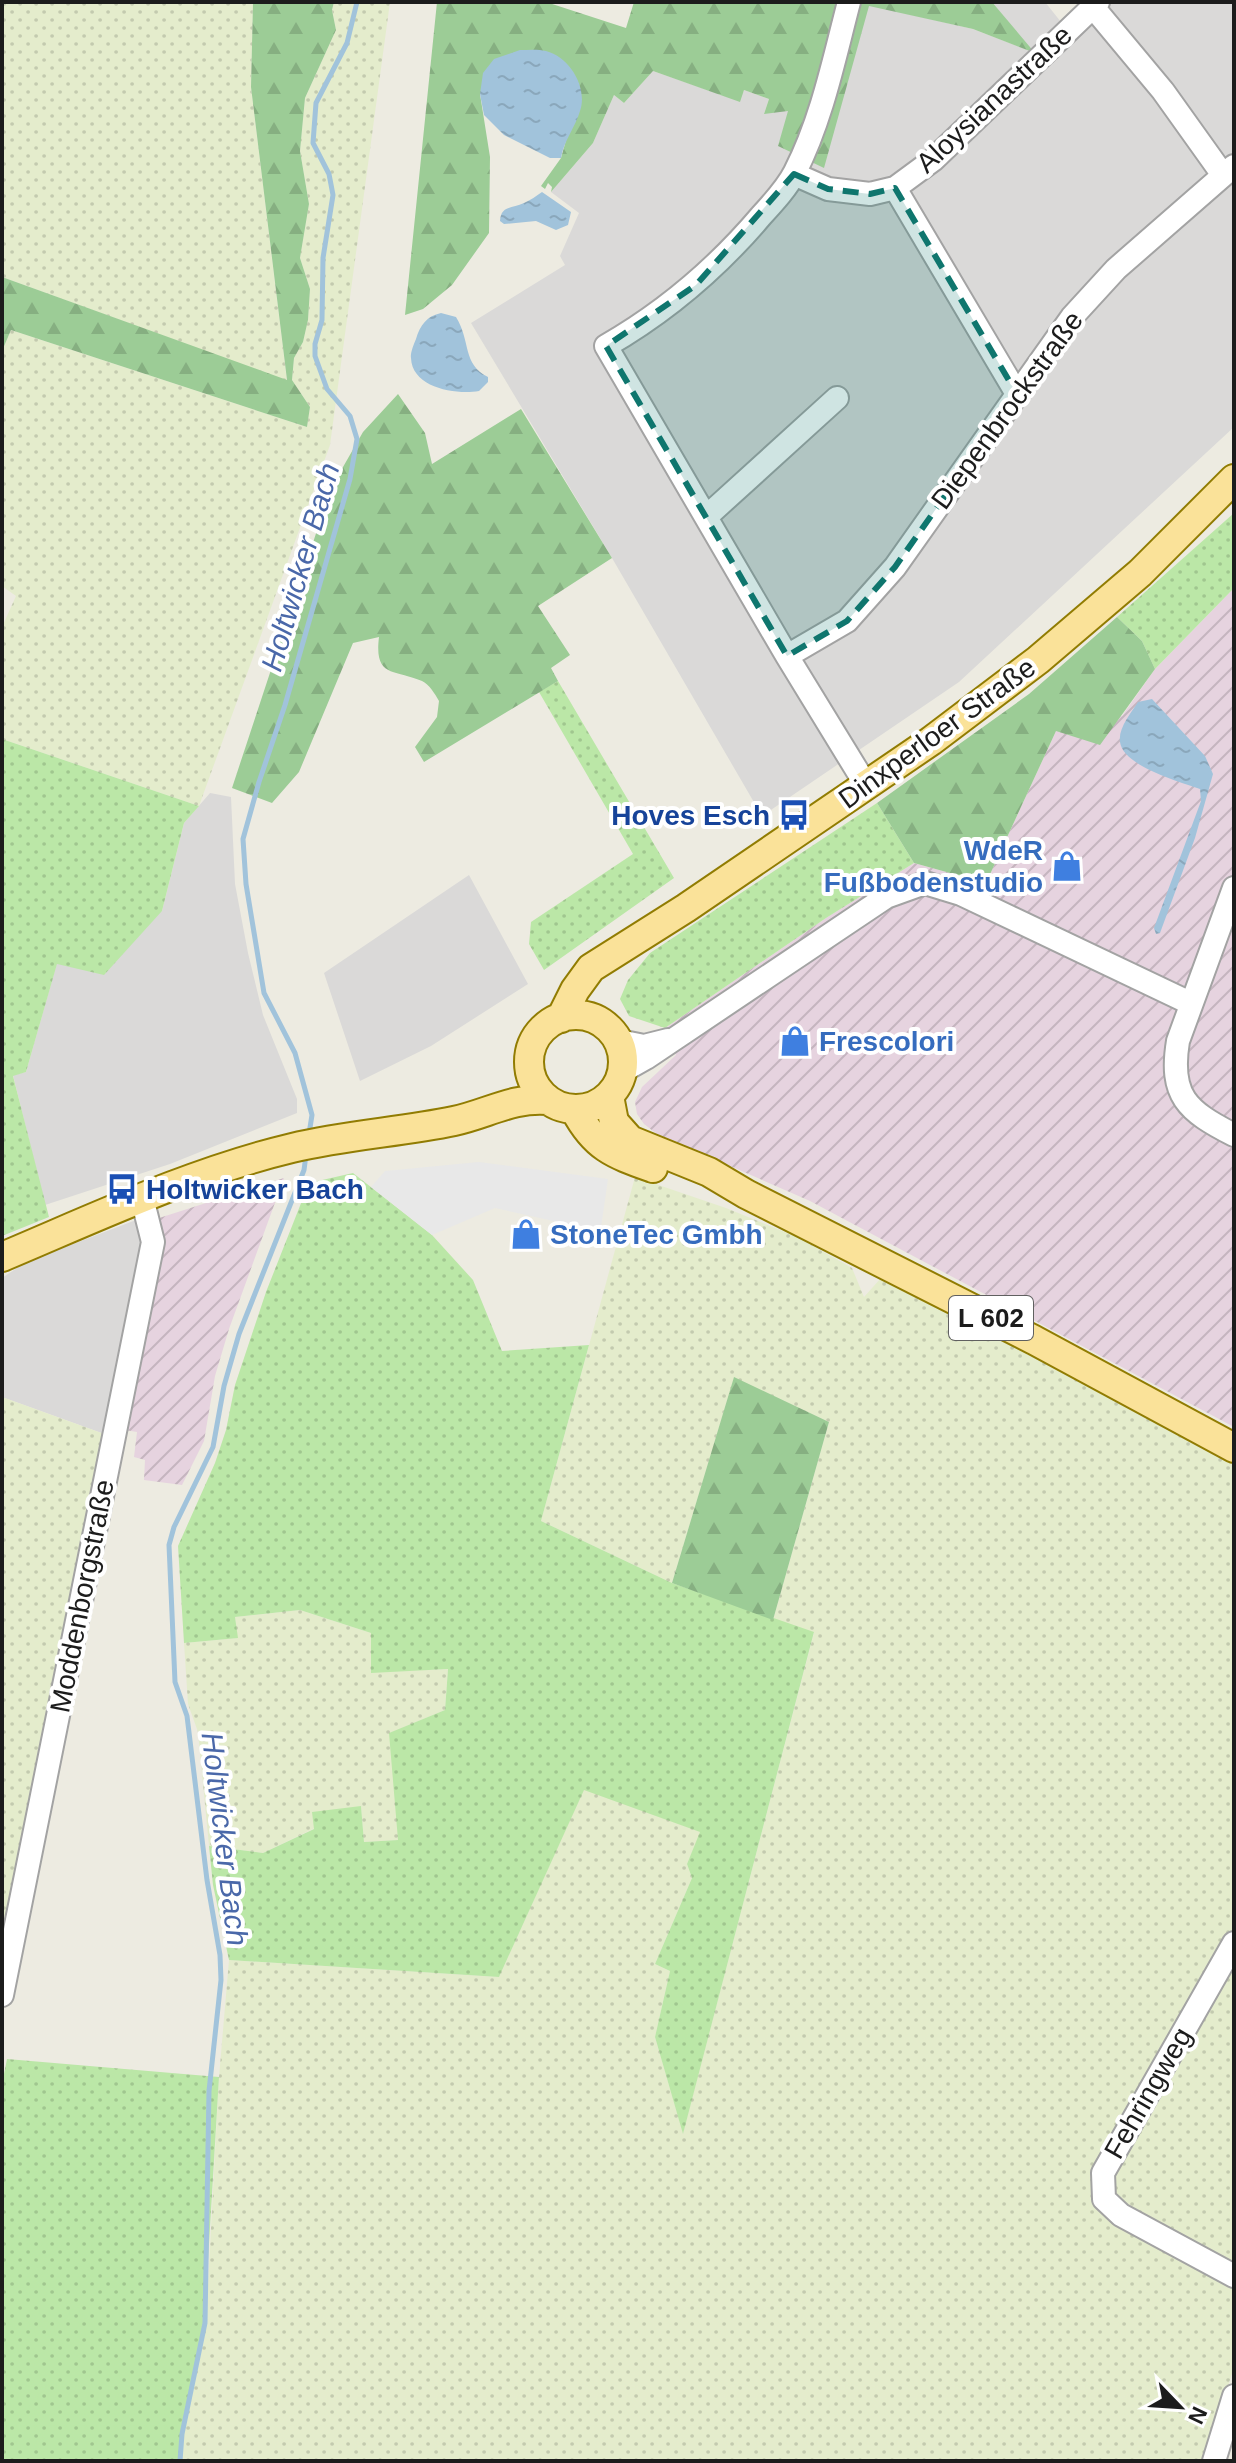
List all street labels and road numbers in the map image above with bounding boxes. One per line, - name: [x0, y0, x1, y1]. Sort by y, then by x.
- street label: Aloysianastraße: [910, 19, 1078, 179]
- street label: Diepenbrockstraße: [925, 305, 1089, 515]
- street label: Dinxperloer Straße: [833, 651, 1041, 815]
- road number: L 602: [949, 1296, 1033, 1340]
- street label: Moddenborgstraße: [44, 1477, 120, 1715]
- street label: Fehringweg: [1098, 2022, 1198, 2164]

